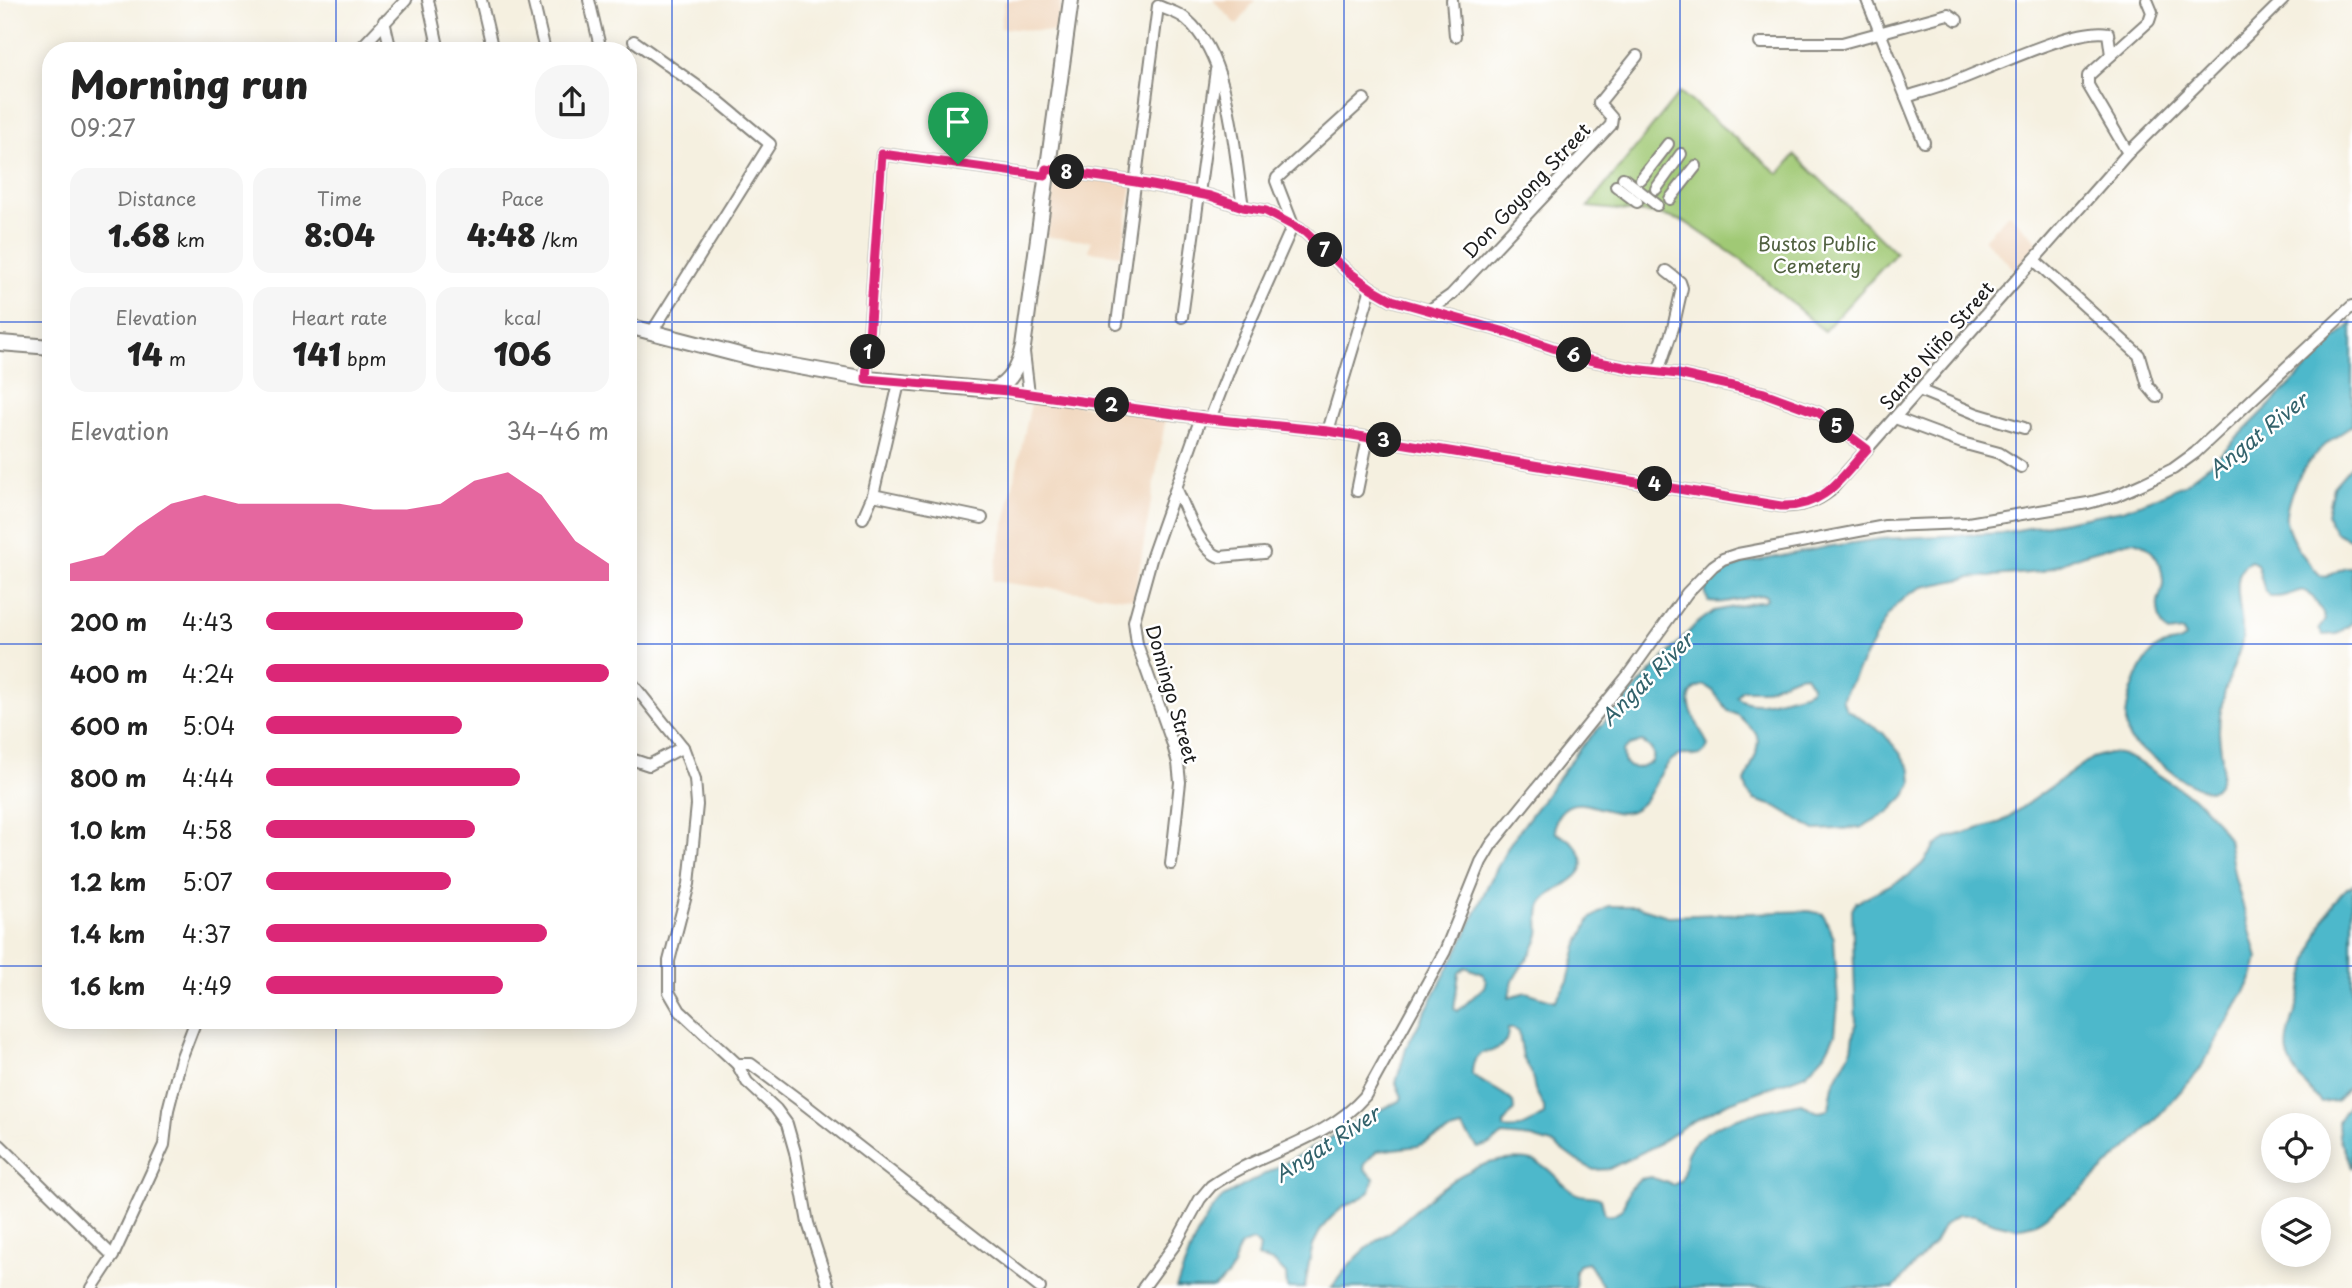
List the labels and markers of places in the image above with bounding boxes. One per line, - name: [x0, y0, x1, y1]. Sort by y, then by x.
- pin: [928, 92, 988, 164]
- pin: 8: [1050, 154, 1084, 190]
- pin: 7: [1308, 232, 1342, 268]
- pin: 1: [850, 334, 886, 370]
- pin: 6: [1556, 338, 1592, 372]
- pin: 2: [1094, 388, 1130, 422]
- pin: 5: [1820, 408, 1854, 444]
- pin: 3: [1366, 422, 1402, 458]
- pin: 4: [1638, 466, 1672, 502]

